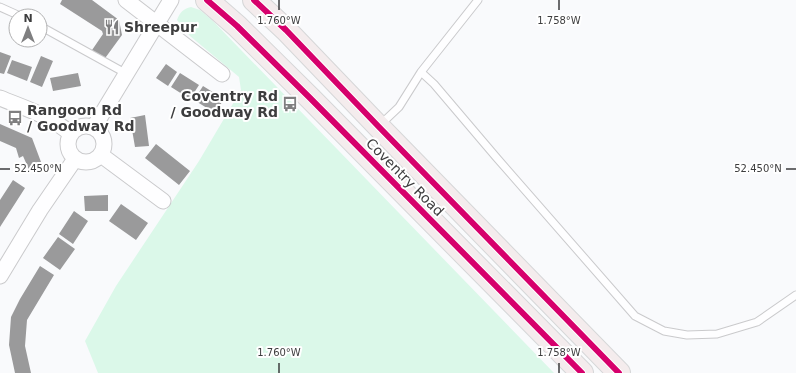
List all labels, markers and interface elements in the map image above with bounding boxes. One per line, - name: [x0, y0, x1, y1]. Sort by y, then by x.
- north arrow: [8, 8, 48, 48]
- text: N: [23, 12, 33, 25]
- text: 1.760°W: [257, 15, 301, 26]
- text: 1.758°W: [537, 15, 581, 26]
- restaurant icon: Shreepur: [103, 18, 121, 36]
- place label: Shreepur: [124, 19, 197, 35]
- place label: Coventry Rd / Goodway Rd: [171, 88, 278, 120]
- bus stop icon: Coventry Rd / Goodway Rd: [281, 95, 299, 113]
- place label: Rangoon Rd / Goodway Rd: [27, 102, 135, 134]
- bus stop icon: Rangoon Rd / Goodway Rd: [6, 109, 24, 127]
- street label: Coventry Road: [363, 135, 447, 219]
- text: 52.450°N: [14, 163, 62, 174]
- text: 52.450°N: [734, 163, 782, 174]
- text: 1.760°W: [257, 347, 301, 358]
- text: 1.758°W: [537, 347, 581, 358]

